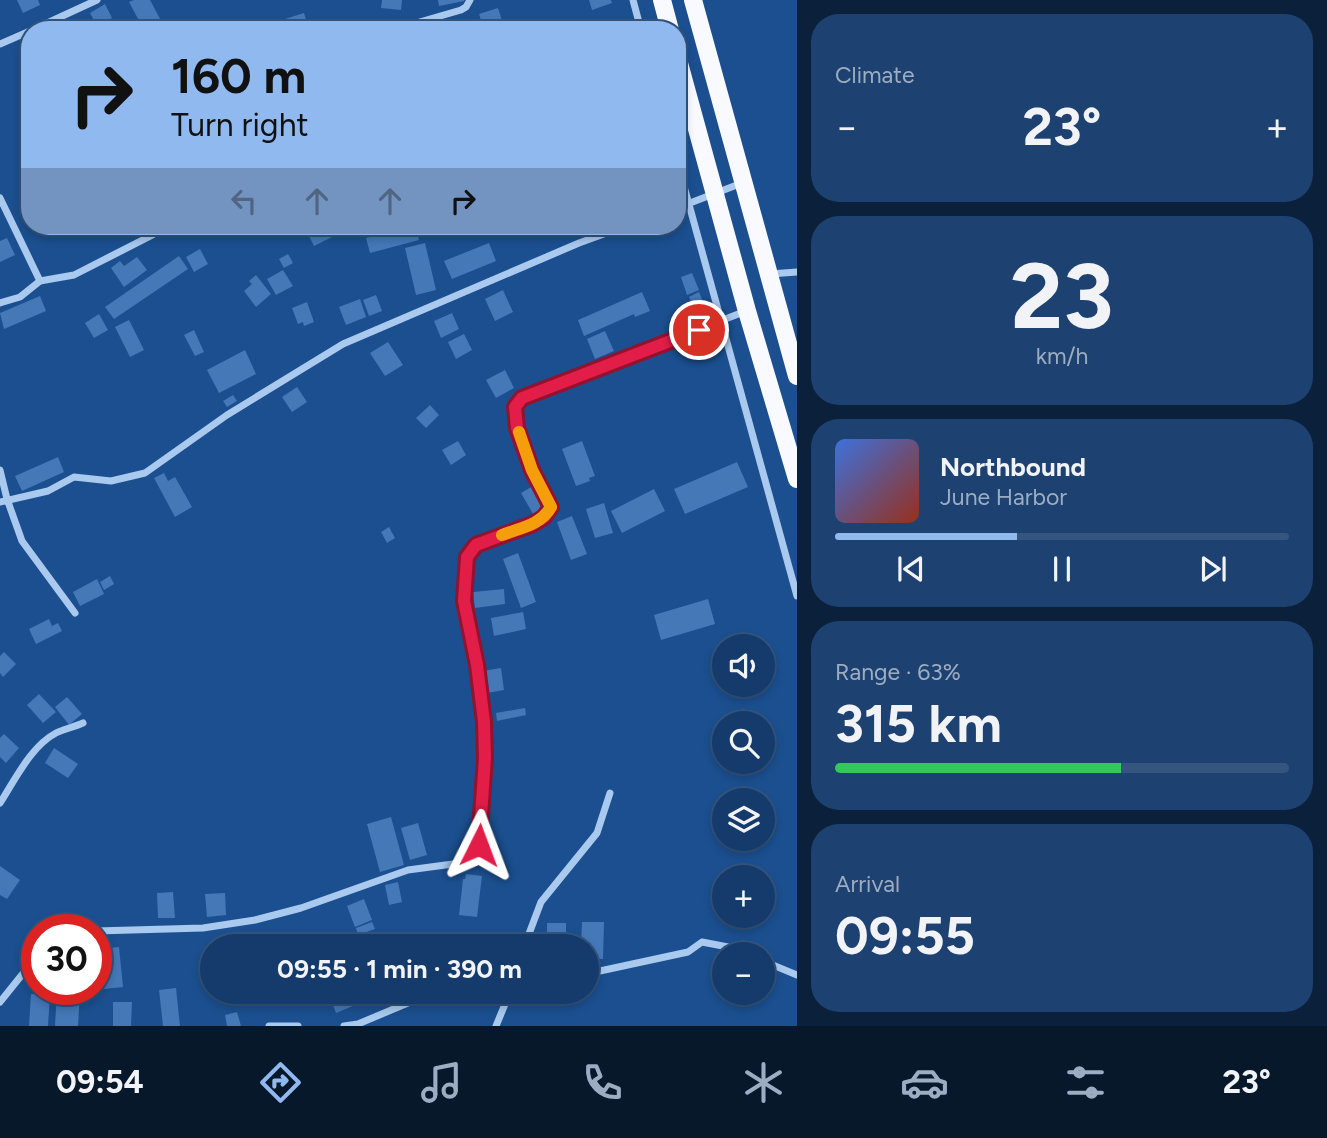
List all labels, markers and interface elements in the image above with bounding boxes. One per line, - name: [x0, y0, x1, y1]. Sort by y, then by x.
- text: 160 m: [171, 46, 306, 105]
- icon: right: [56, 49, 147, 140]
- text: Climate: [835, 61, 914, 89]
- text: 23°: [1023, 96, 1101, 158]
- text: −: [835, 104, 859, 150]
- text: +: [1265, 104, 1289, 150]
- text: Turn right: [171, 106, 309, 144]
- icon: left: [225, 182, 263, 220]
- icon: ahead: [298, 182, 336, 220]
- icon: ahead: [371, 182, 409, 220]
- icon: right: [444, 182, 482, 220]
- text: 23: [1010, 242, 1114, 351]
- pin: [669, 300, 729, 360]
- icon: arrive: [680, 311, 718, 349]
- text: km/h: [1036, 342, 1088, 370]
- text: Northbound: [940, 451, 1086, 483]
- text: June Harbor: [940, 483, 1067, 511]
- icon: previous: [892, 550, 930, 588]
- icon: pause: [1043, 550, 1081, 588]
- icon: next: [1194, 550, 1232, 588]
- map controls: [712, 634, 775, 1005]
- button: sound: [712, 634, 775, 697]
- text: Range · 63%: [835, 658, 961, 686]
- text: 315 km: [835, 693, 1002, 755]
- button: search: [712, 711, 775, 774]
- button: layers: [712, 788, 775, 851]
- position arrow: [442, 808, 516, 882]
- button: +: [712, 865, 775, 928]
- text: Arrival: [835, 870, 900, 898]
- text: 09:55: [835, 905, 975, 967]
- speed limit sign: 30: [21, 914, 112, 1005]
- button: −: [712, 942, 775, 1005]
- text: 09:55 · 1 min · 390 m: [277, 953, 522, 985]
- icon: directions: [256, 1058, 305, 1107]
- icon: music: [417, 1058, 466, 1107]
- icon: phone: [578, 1058, 627, 1107]
- icon: climate: [739, 1058, 788, 1107]
- icon: car: [900, 1058, 949, 1107]
- icon: filters: [1061, 1058, 1110, 1107]
- text: 09:54: [56, 1063, 144, 1101]
- text: 23°: [1222, 1063, 1271, 1101]

